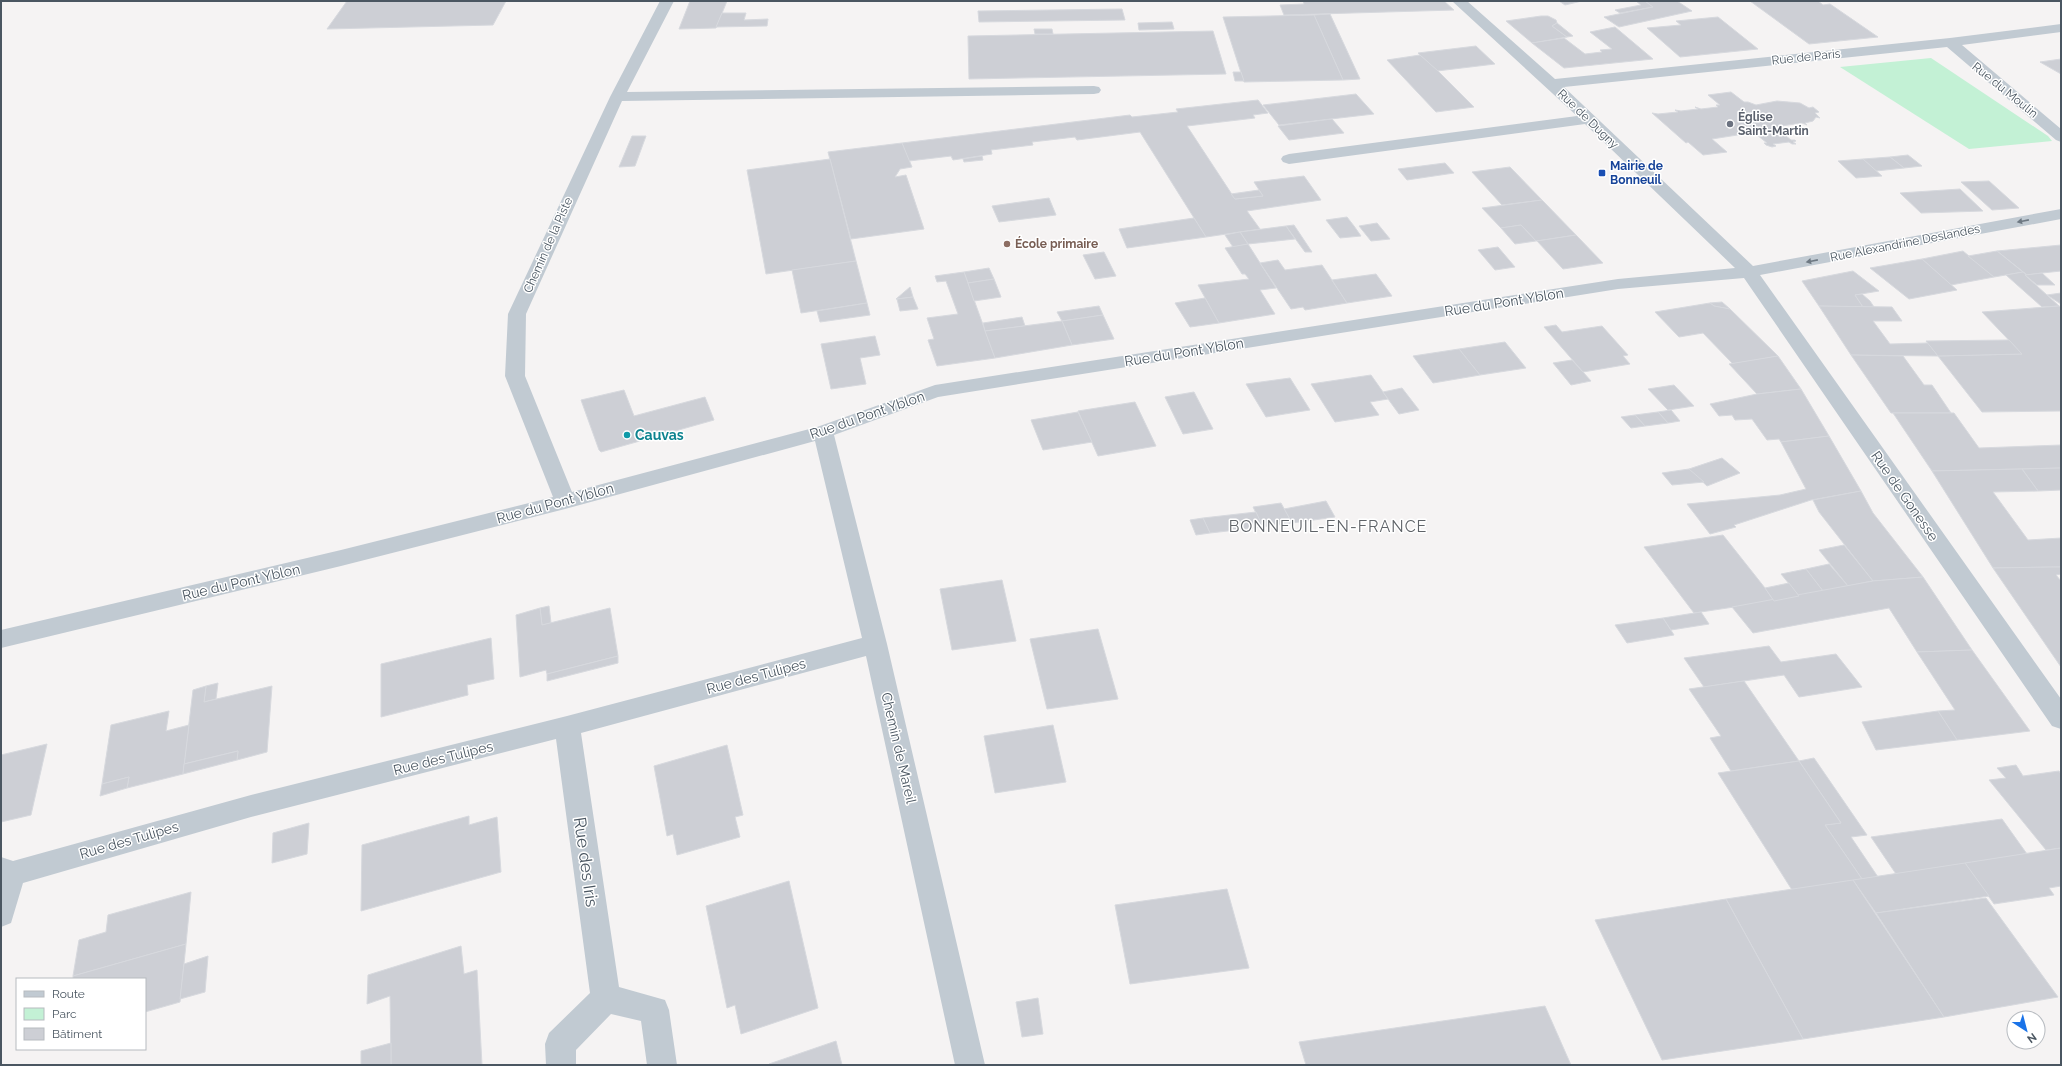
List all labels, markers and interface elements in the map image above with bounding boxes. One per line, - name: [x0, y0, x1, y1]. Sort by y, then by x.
- street label: Rue de Paris: [1771, 46, 1841, 68]
- street label: Rue du Moulin: [1969, 59, 2041, 121]
- street label: Rue de Dugny: [1555, 87, 1622, 152]
- place label: Église Saint-Martin: [1738, 109, 1809, 138]
- marker: Église Saint-Martin: [1725, 119, 1735, 129]
- place label: Mairie de Bonneuil: [1610, 159, 1663, 187]
- marker: Mairie de Bonneuil: [1597, 168, 1607, 178]
- street label: Chemin de la Piste: [521, 195, 575, 295]
- one-way arrow: [2017, 218, 2029, 224]
- street label: Rue Alexandrine Deslandes: [1829, 222, 1981, 264]
- place label: École primaire: [1015, 236, 1098, 251]
- marker: École primaire: [1002, 239, 1012, 249]
- one-way arrow: [1806, 258, 1818, 264]
- street label: Rue du Pont Yblon: [1443, 285, 1565, 319]
- street label: Rue du Pont Yblon: [1123, 335, 1245, 369]
- street label: Rue du Pont Yblon: [807, 388, 927, 442]
- place label: Cauvas: [635, 427, 684, 443]
- marker: Cauvas: [622, 430, 632, 440]
- street label: Rue de Gonesse: [1868, 448, 1942, 544]
- street label: Rue du Pont Yblon: [495, 480, 615, 526]
- district label: BONNEUIL-EN-FRANCE: [1229, 517, 1427, 536]
- street label: Rue du Pont Yblon: [180, 561, 302, 603]
- street label: Rue des Tulipes: [705, 655, 808, 697]
- street label: Chemin de Mareil: [878, 691, 920, 805]
- street label: Rue des Tulipes: [392, 738, 495, 778]
- street label: Rue des Iris: [570, 816, 602, 908]
- street label: Rue des Tulipes: [78, 818, 181, 862]
- legend: [16, 978, 146, 1050]
- text: Route: [52, 987, 85, 1001]
- text: Parc: [52, 1007, 77, 1021]
- north arrow: [2006, 1010, 2046, 1050]
- text: Bâtiment: [52, 1027, 102, 1041]
- text: N: [2024, 1030, 2039, 1045]

